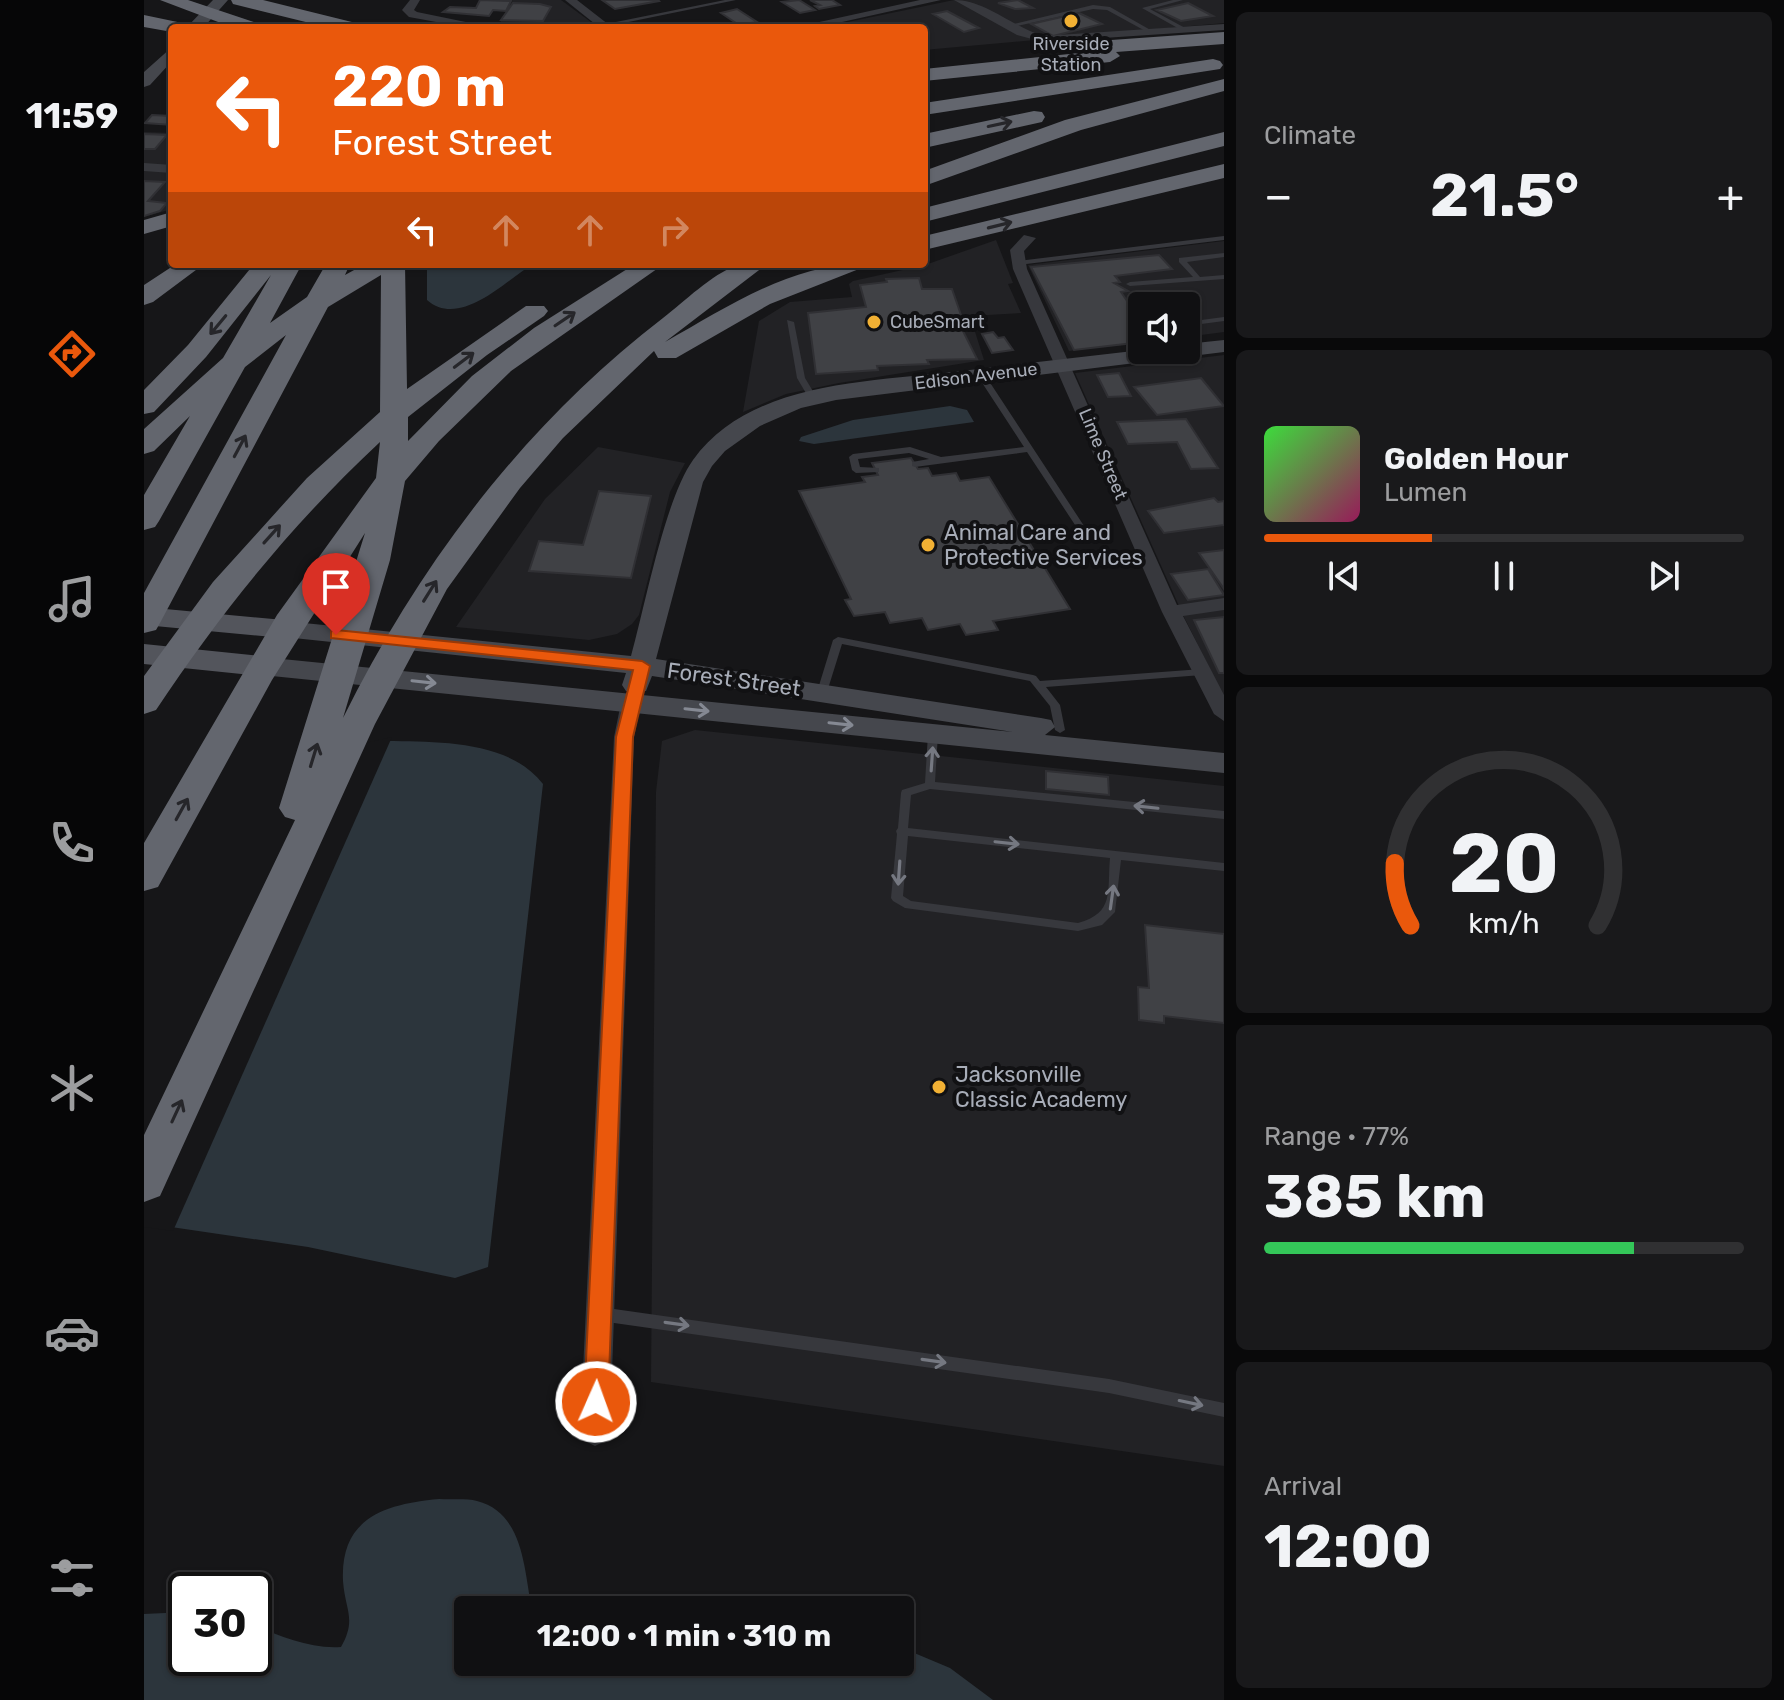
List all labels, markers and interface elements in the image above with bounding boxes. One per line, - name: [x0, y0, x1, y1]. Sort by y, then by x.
- marker: Riverside Station: [1062, 12, 1080, 30]
- place label: Riverside Station: [1032, 33, 1110, 76]
- text: 220 m: [332, 54, 506, 120]
- icon: left: [200, 56, 304, 160]
- text: 11:59: [26, 94, 118, 137]
- one-way arrow: [987, 116, 1012, 131]
- text: Climate: [1264, 120, 1356, 151]
- text: Forest Street: [332, 121, 552, 164]
- text: 21.5°: [1430, 160, 1579, 231]
- text: −: [1264, 170, 1293, 222]
- text: +: [1717, 170, 1744, 222]
- icon: left: [400, 208, 444, 252]
- icon: ahead: [484, 208, 528, 252]
- icon: ahead: [568, 208, 612, 252]
- icon: right: [652, 208, 696, 252]
- one-way arrow: [986, 217, 1012, 232]
- map controls: [1128, 292, 1200, 364]
- button: sound: [1128, 292, 1200, 364]
- one-way arrow: [554, 310, 576, 327]
- place label: CubeSmart: [890, 311, 985, 333]
- marker: CubeSmart: [865, 313, 883, 331]
- one-way arrow: [210, 314, 227, 335]
- icon: directions: [44, 326, 100, 382]
- one-way arrow: [453, 351, 474, 368]
- street label: Edison Avenue: [913, 358, 1039, 394]
- street label: Lime Street: [1074, 405, 1132, 503]
- one-way arrow: [232, 435, 248, 458]
- text: Golden Hour: [1384, 441, 1568, 477]
- text: Lumen: [1384, 477, 1467, 508]
- place label: Animal Care and Protective Services: [944, 519, 1143, 571]
- one-way arrow: [263, 525, 281, 545]
- marker: Animal Care and Protective Services: [919, 536, 937, 554]
- pin: [302, 553, 370, 635]
- icon: previous: [1322, 554, 1366, 598]
- icon: pause: [1482, 554, 1526, 598]
- icon: next: [1642, 554, 1686, 598]
- icon: arrive: [314, 565, 358, 609]
- icon: music: [44, 571, 100, 627]
- one-way arrow: [422, 581, 439, 603]
- street label: Forest Street: [665, 657, 803, 702]
- one-way arrow: [410, 675, 437, 690]
- one-way arrow: [683, 702, 710, 717]
- one-way arrow: [827, 717, 854, 732]
- one-way arrow: [307, 743, 322, 769]
- one-way arrow: [925, 746, 940, 773]
- one-way arrow: [174, 798, 190, 821]
- one-way arrow: [1133, 800, 1160, 815]
- text: 20: [1449, 814, 1559, 913]
- icon: phone: [44, 815, 100, 871]
- one-way arrow: [993, 835, 1020, 850]
- one-way arrow: [891, 859, 906, 886]
- one-way arrow: [1104, 884, 1119, 911]
- text: km/h: [1468, 906, 1540, 940]
- icon: climate: [44, 1060, 100, 1116]
- place label: Jacksonville Classic Academy: [955, 1061, 1128, 1113]
- marker: Jacksonville Classic Academy: [930, 1078, 948, 1096]
- one-way arrow: [170, 1100, 185, 1124]
- text: Range · 77%: [1264, 1121, 1409, 1152]
- text: 385 km: [1264, 1161, 1486, 1232]
- icon: car: [44, 1305, 100, 1361]
- one-way arrow: [664, 1317, 689, 1332]
- one-way arrow: [921, 1354, 947, 1369]
- position arrow: [554, 1360, 638, 1444]
- one-way arrow: [1178, 1396, 1203, 1411]
- text: Arrival: [1264, 1471, 1342, 1502]
- text: 12:00: [1264, 1511, 1432, 1582]
- icon: filters: [44, 1550, 100, 1606]
- speed limit sign: 30: [168, 1572, 272, 1676]
- text: 12:00 · 1 min · 310 m: [537, 1618, 831, 1654]

